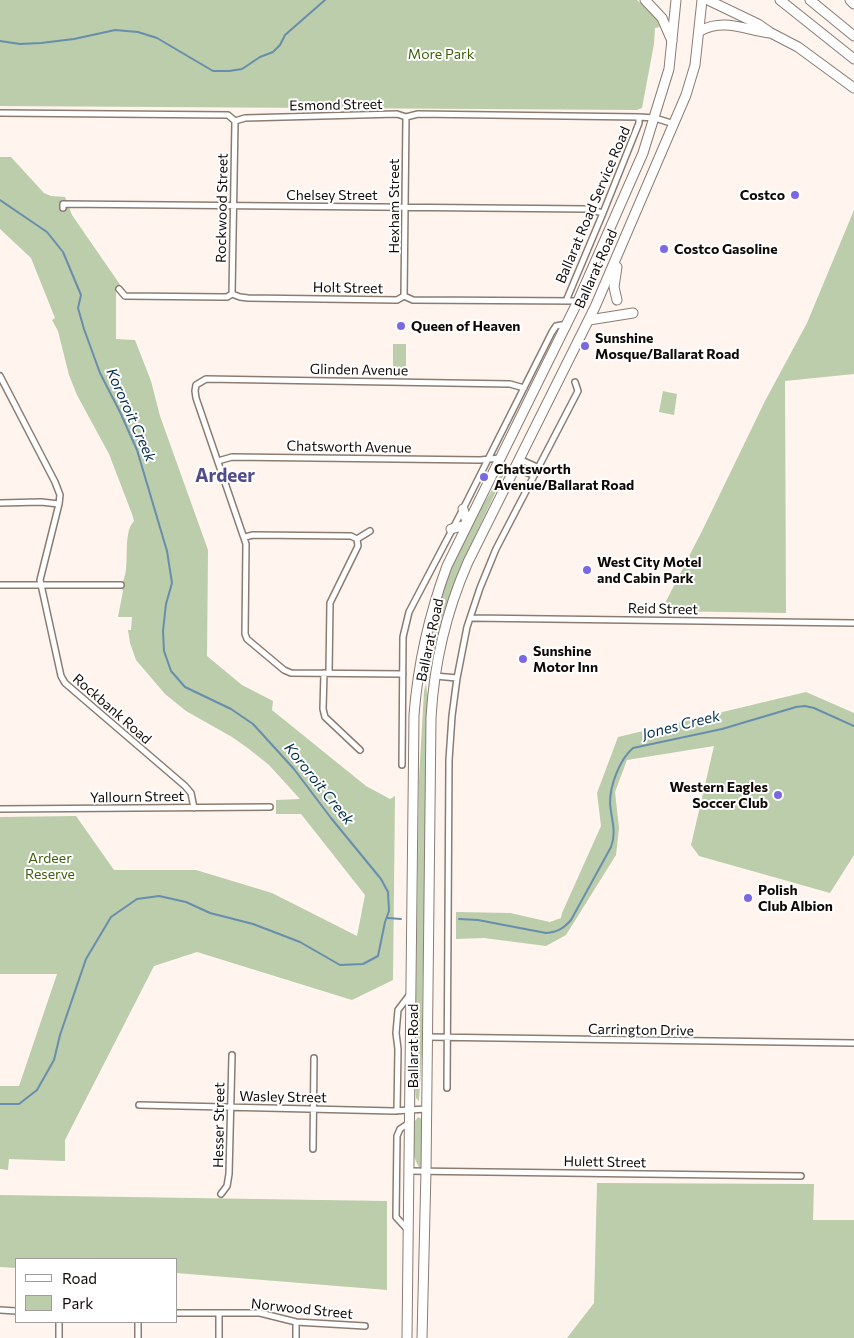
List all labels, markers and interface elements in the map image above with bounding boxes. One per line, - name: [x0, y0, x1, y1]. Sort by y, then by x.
- park label: More Park: [408, 46, 474, 62]
- street label: Esmond Street: [289, 96, 383, 114]
- street label: Ballarat Road Service Road: [552, 124, 634, 286]
- street label: Rockwood Street: [213, 153, 231, 263]
- street label: Hexham Street: [386, 158, 402, 254]
- street label: Chelsey Street: [286, 187, 378, 203]
- place label: Costco: [740, 187, 785, 203]
- marker: Costco: [789, 189, 801, 201]
- street label: Ballarat Road: [571, 227, 621, 311]
- place label: Costco Gasoline: [674, 241, 778, 257]
- marker: Costco Gasoline: [658, 243, 670, 255]
- street label: Holt Street: [313, 279, 383, 297]
- place label: Queen of Heaven: [411, 318, 520, 334]
- marker: Queen of Heaven: [395, 320, 407, 332]
- place label: Sunshine Mosque/Ballarat Road: [595, 330, 739, 362]
- marker: Sunshine Mosque/Ballarat Road: [579, 340, 591, 352]
- street label: Glinden Avenue: [310, 361, 408, 379]
- water label: Kororoit Creek: [102, 365, 160, 465]
- street label: Chatsworth Avenue: [286, 438, 412, 456]
- place label: Chatsworth Avenue/Ballarat Road: [494, 461, 634, 494]
- district label: Ardeer: [195, 465, 255, 487]
- marker: Chatsworth Avenue/Ballarat Road: [478, 471, 490, 483]
- place label: West City Motel and Cabin Park: [597, 554, 702, 586]
- marker: West City Motel and Cabin Park: [581, 564, 593, 576]
- street label: Ballarat Road: [413, 597, 447, 683]
- street label: Reid Street: [628, 600, 698, 618]
- place label: Sunshine Motor Inn: [533, 643, 598, 676]
- marker: Sunshine Motor Inn: [517, 653, 529, 665]
- street label: Rockbank Road: [69, 670, 155, 748]
- water label: Jones Creek: [640, 707, 722, 743]
- water label: Kororoit Creek: [280, 739, 358, 829]
- place label: Western Eagles Soccer Club: [670, 779, 768, 812]
- street label: Yallourn Street: [90, 788, 184, 806]
- marker: Western Eagles Soccer Club: [772, 789, 784, 801]
- park label: Ardeer Reserve: [25, 850, 75, 882]
- place label: Polish Club Albion: [758, 882, 833, 914]
- marker: Polish Club Albion: [742, 892, 754, 904]
- street label: Ballarat Road: [405, 1004, 421, 1088]
- street label: Carrington Drive: [588, 1021, 694, 1039]
- street label: Hesser Street: [210, 1082, 228, 1168]
- street label: Wasley Street: [239, 1088, 327, 1106]
- street label: Hulett Street: [563, 1153, 647, 1171]
- legend: [15, 1258, 178, 1323]
- text: Road: [62, 1269, 97, 1287]
- text: Park: [62, 1294, 93, 1312]
- street label: Norwood Street: [250, 1295, 354, 1323]

